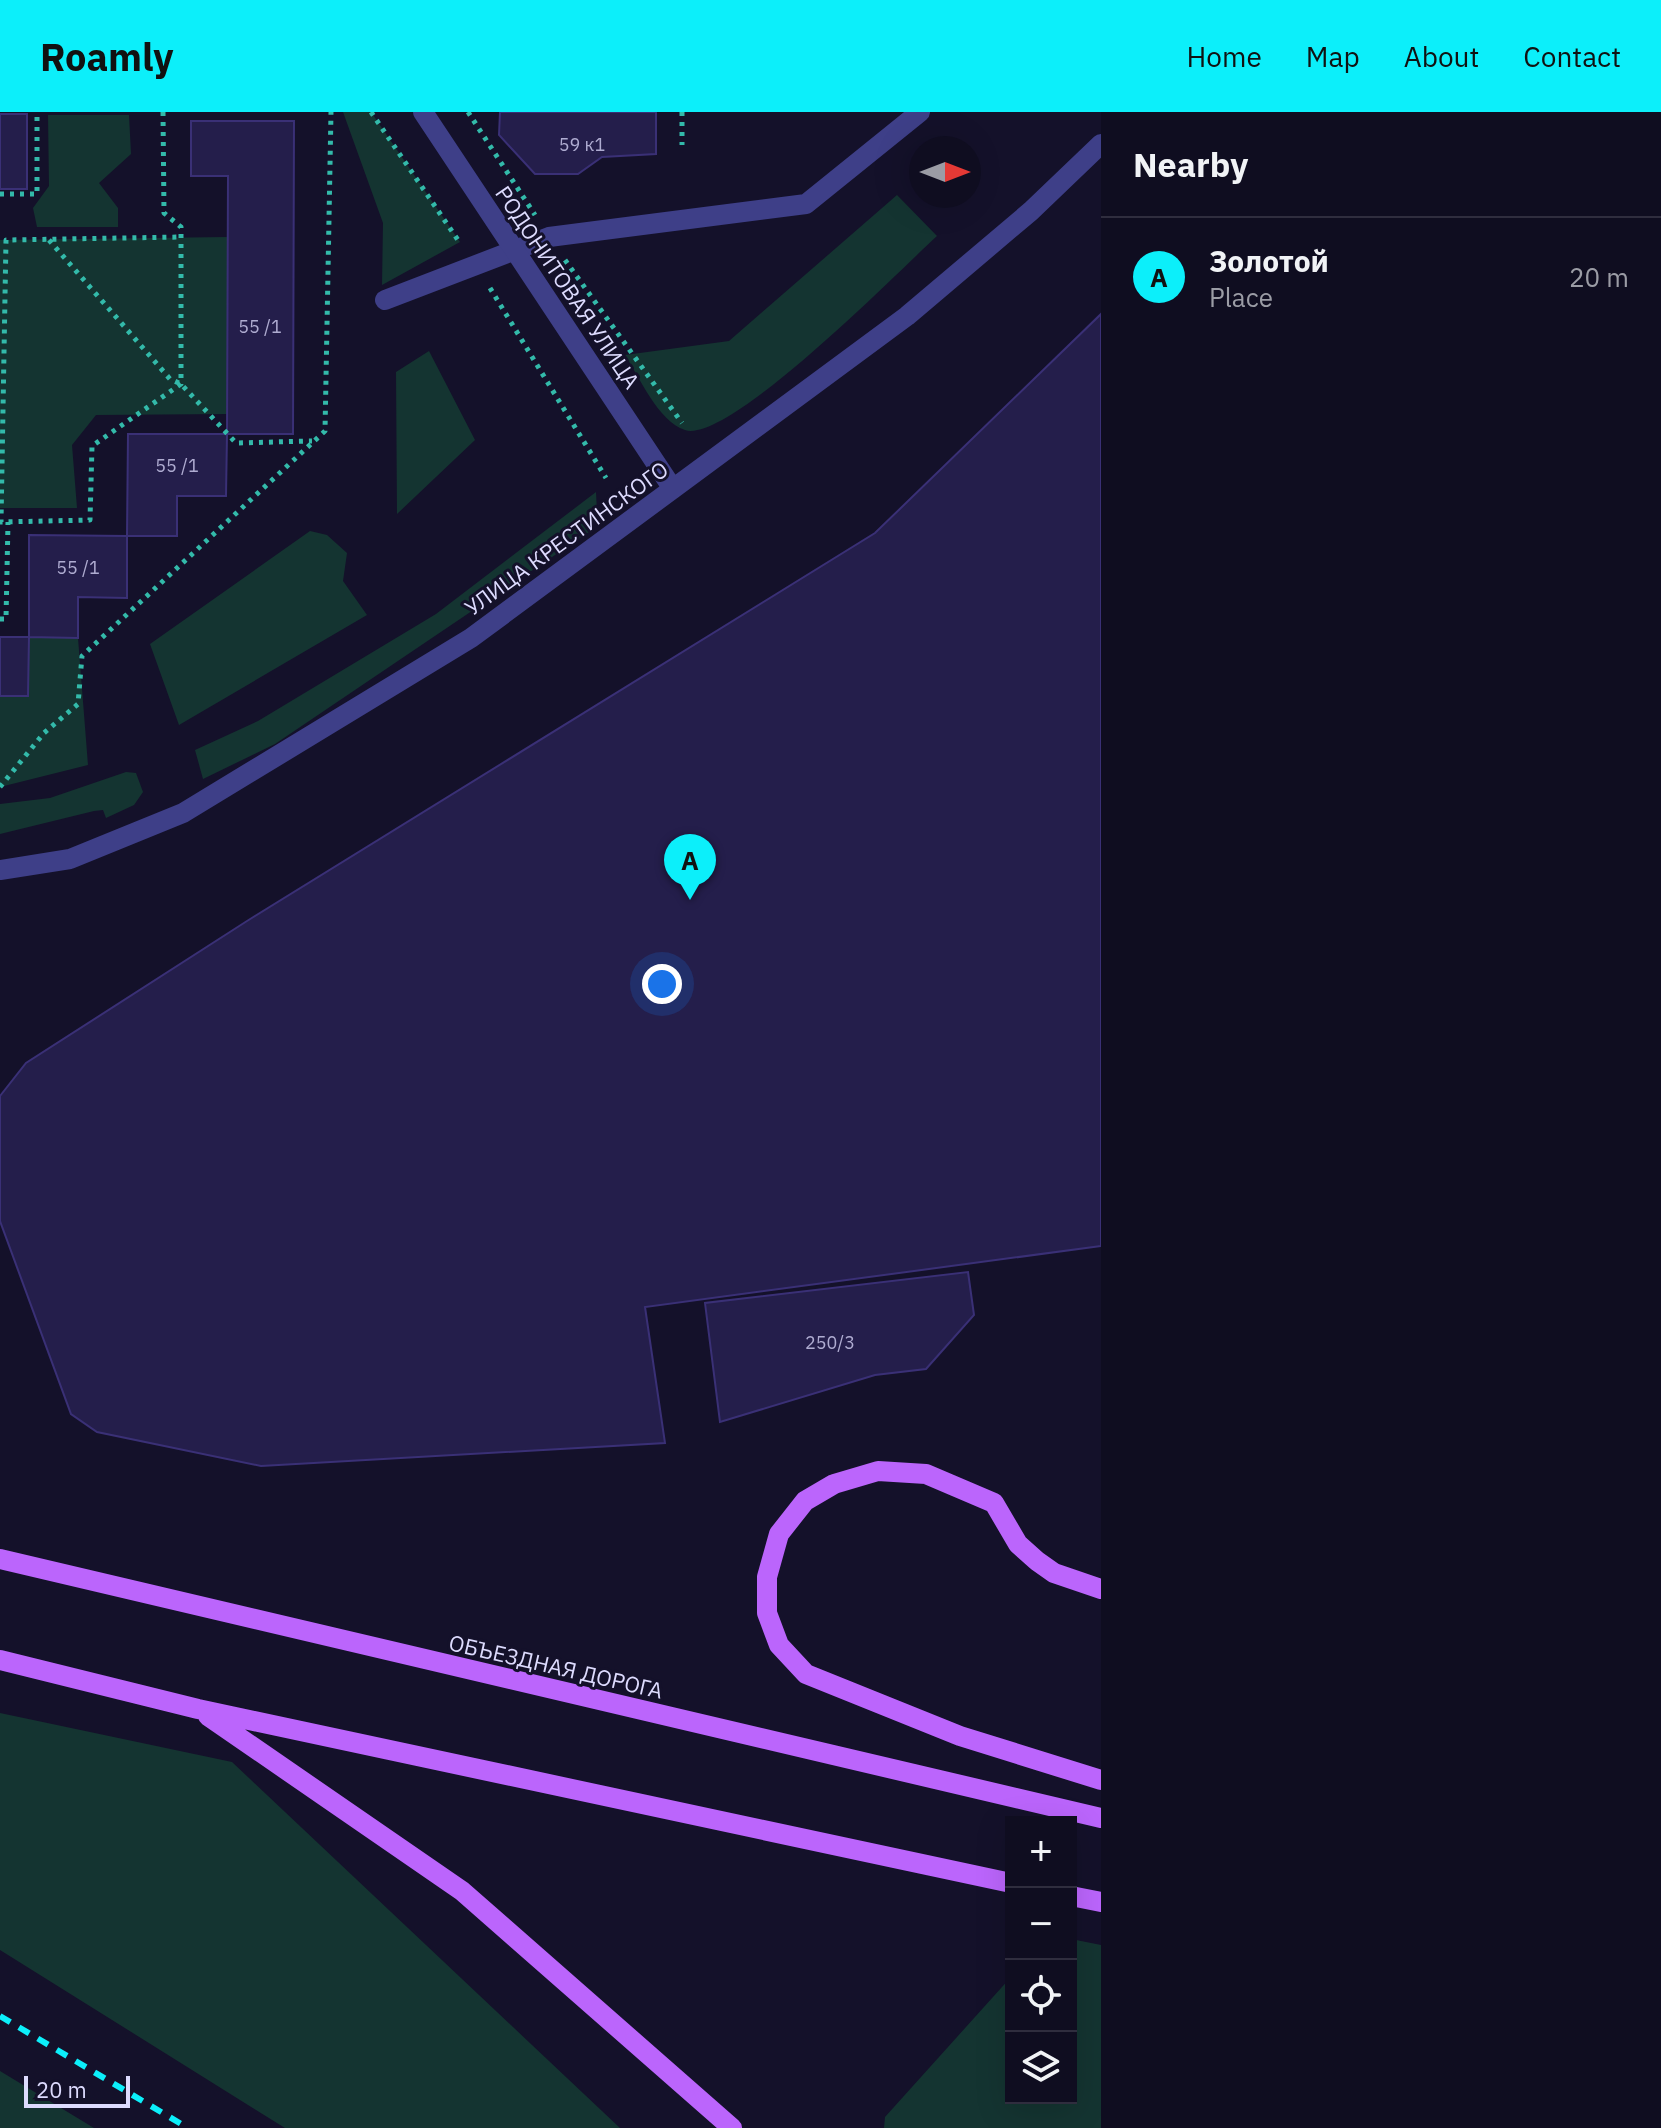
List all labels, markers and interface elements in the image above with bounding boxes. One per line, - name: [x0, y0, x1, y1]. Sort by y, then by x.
- text: Roamly: [40, 32, 174, 81]
- text: Home: [1186, 38, 1262, 75]
- text: Map: [1306, 38, 1360, 75]
- text: About: [1404, 38, 1479, 75]
- text: Contact: [1523, 38, 1621, 75]
- house number: 59 к1: [559, 133, 605, 156]
- north arrow: [909, 136, 981, 208]
- text: Nearby: [1133, 142, 1248, 186]
- street label: РОДОНИТОВАЯ УЛИЦА: [489, 180, 647, 394]
- text: Золотой: [1209, 241, 1329, 280]
- text: A: [1150, 260, 1168, 294]
- text: 20 m: [1569, 260, 1629, 294]
- text: Place: [1209, 280, 1273, 314]
- house number: 55 /1: [238, 315, 282, 338]
- house number: 55 /1: [155, 454, 199, 477]
- street label: УЛИЦА КРЕСТИНСКОГО: [458, 454, 674, 622]
- house number: 55 /1: [56, 556, 100, 579]
- pin: A: [664, 834, 716, 900]
- your location: [642, 964, 682, 1004]
- house number: 250/3: [805, 1331, 855, 1354]
- street label: ОБЪЕЗДНАЯ ДОРОГА: [446, 1627, 666, 1705]
- map controls: [1005, 1816, 1077, 2104]
- button: +: [1005, 1816, 1077, 1888]
- button: −: [1005, 1888, 1077, 1960]
- button: locate: [1005, 1960, 1077, 2032]
- button: layers: [1005, 2032, 1077, 2104]
- scale bar: [24, 2072, 130, 2108]
- text: 20 m: [36, 2075, 87, 2104]

